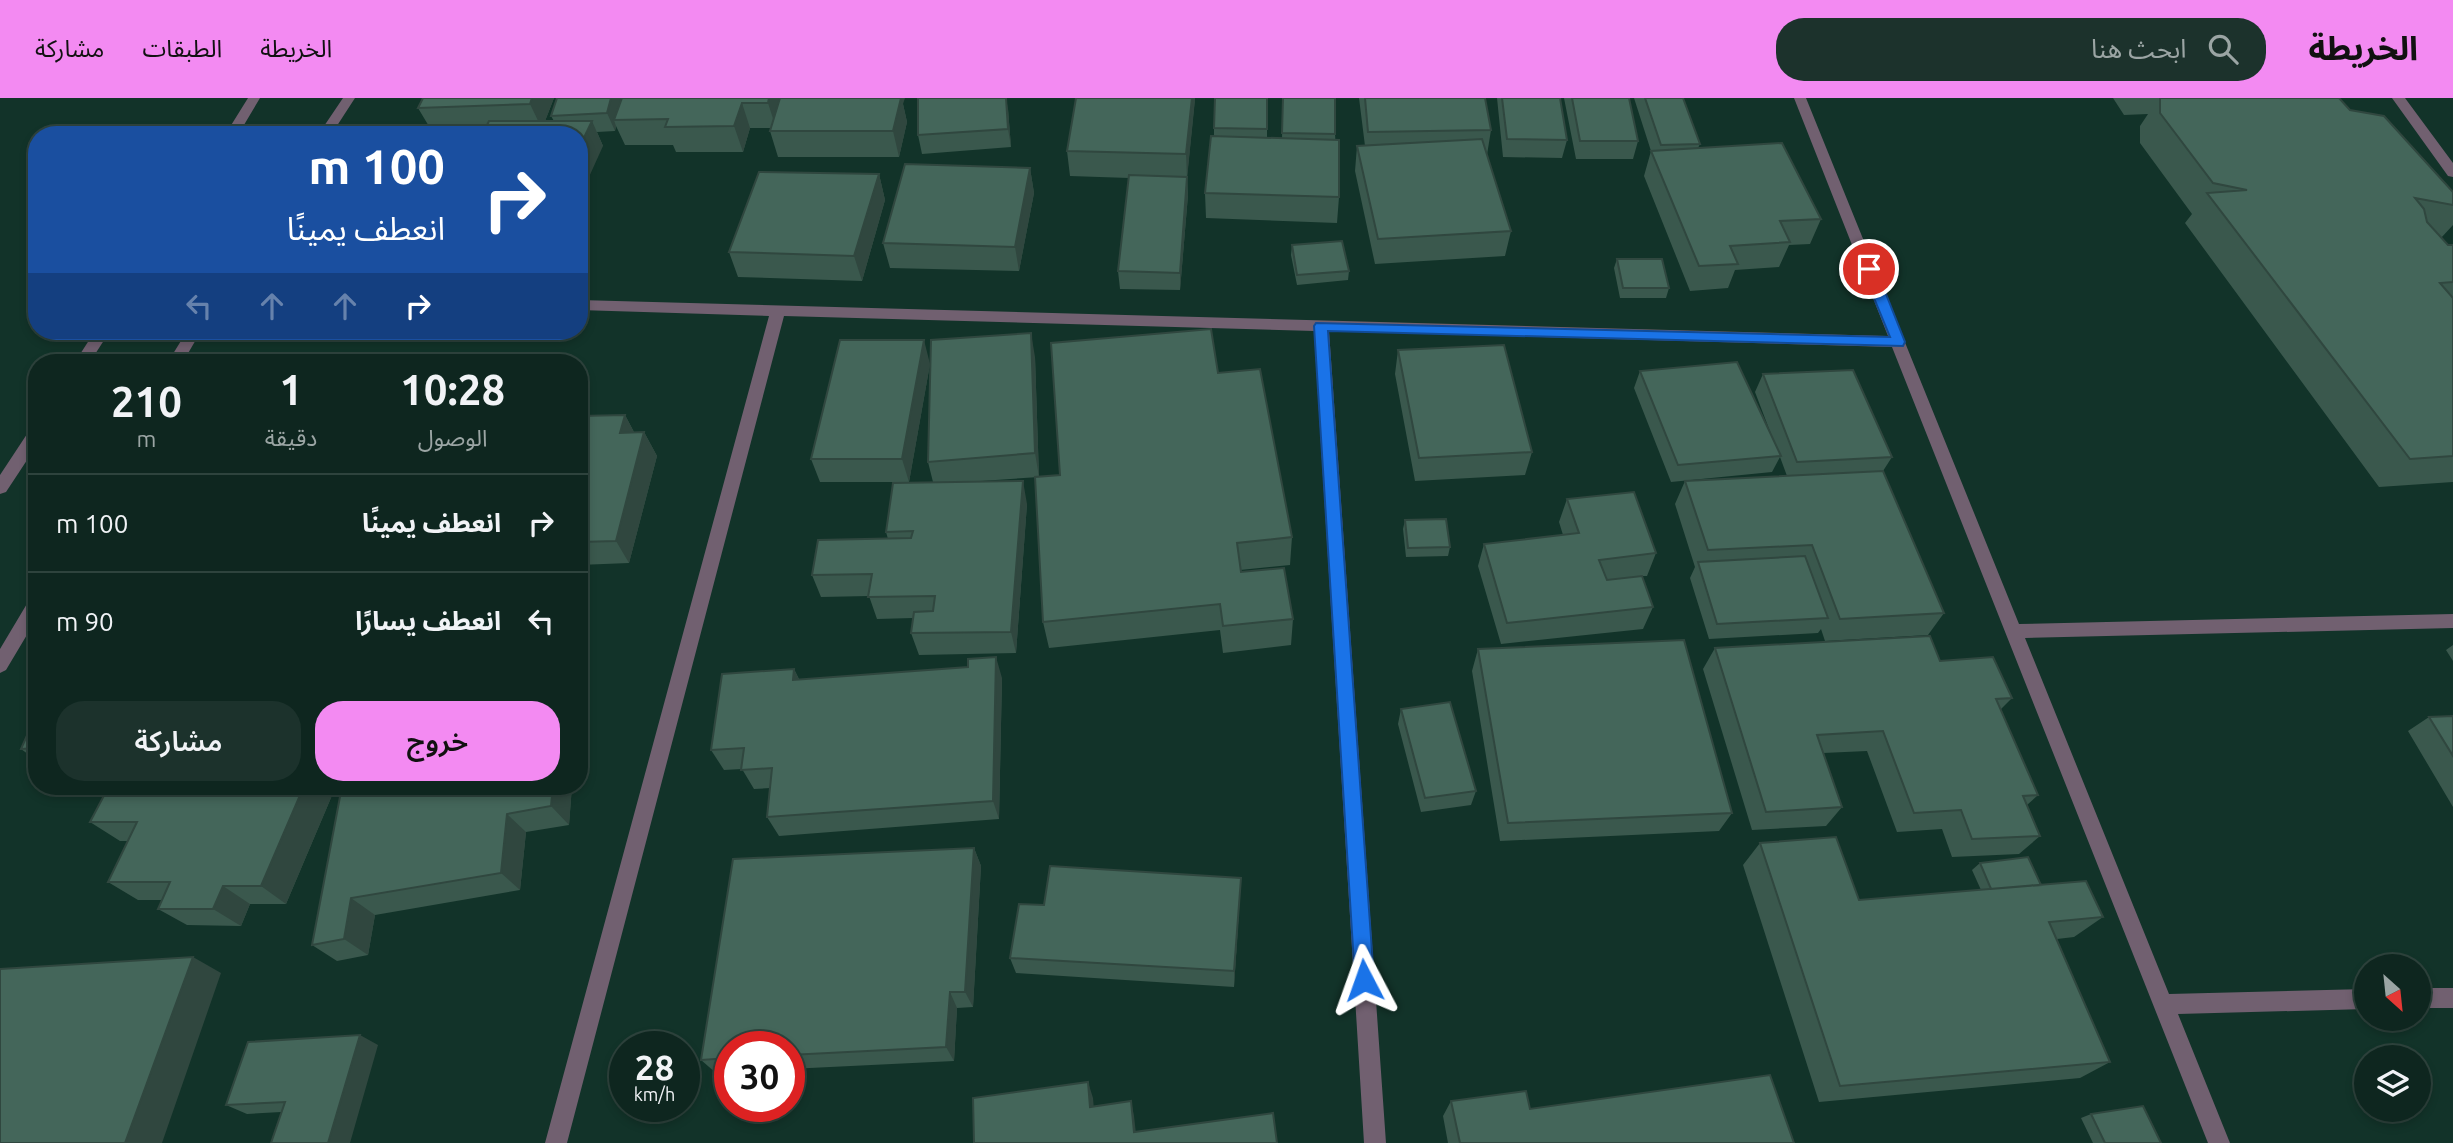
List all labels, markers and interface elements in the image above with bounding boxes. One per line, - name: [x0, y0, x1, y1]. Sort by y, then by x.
- search box: [1776, 18, 2266, 81]
- text: الخريطة: [2308, 29, 2418, 66]
- icon: search: [2204, 30, 2242, 68]
- text: ابحث هنا: [2091, 34, 2186, 63]
- text: مشاركة: [35, 35, 104, 62]
- text: الطبقات: [142, 35, 222, 62]
- text: الخريطة: [260, 35, 332, 62]
- text: 100 m: [308, 138, 445, 193]
- icon: right: [469, 154, 560, 245]
- text: انعطف يمينًا: [287, 210, 445, 246]
- pin: [1839, 239, 1899, 299]
- icon: arrive: [1850, 250, 1888, 288]
- icon: left: [180, 287, 218, 325]
- icon: ahead: [253, 287, 291, 325]
- icon: ahead: [326, 287, 364, 325]
- icon: right: [399, 287, 437, 325]
- text: 1: [279, 366, 303, 413]
- text: 10:28: [400, 366, 505, 413]
- text: 210: [111, 378, 182, 425]
- text: دقيقة: [265, 425, 317, 450]
- text: الوصول: [418, 425, 488, 450]
- text: m: [137, 426, 156, 451]
- icon: right: [522, 504, 560, 542]
- text: انعطف يمينًا: [362, 508, 501, 537]
- text: 100 m: [56, 509, 128, 538]
- icon: left: [522, 602, 560, 640]
- text: انعطف يسارًا: [355, 606, 501, 635]
- text: 90 m: [56, 607, 114, 636]
- button: مشاركة: [56, 701, 301, 781]
- button: خروج: [315, 701, 560, 781]
- position arrow: [1327, 943, 1401, 1017]
- north arrow: [2354, 954, 2431, 1031]
- map controls: [2354, 954, 2431, 1122]
- speed limit sign: 30: [714, 1031, 805, 1122]
- button: layers: [2354, 1045, 2431, 1122]
- text: 28: [635, 1047, 674, 1087]
- text: km/h: [634, 1084, 675, 1104]

